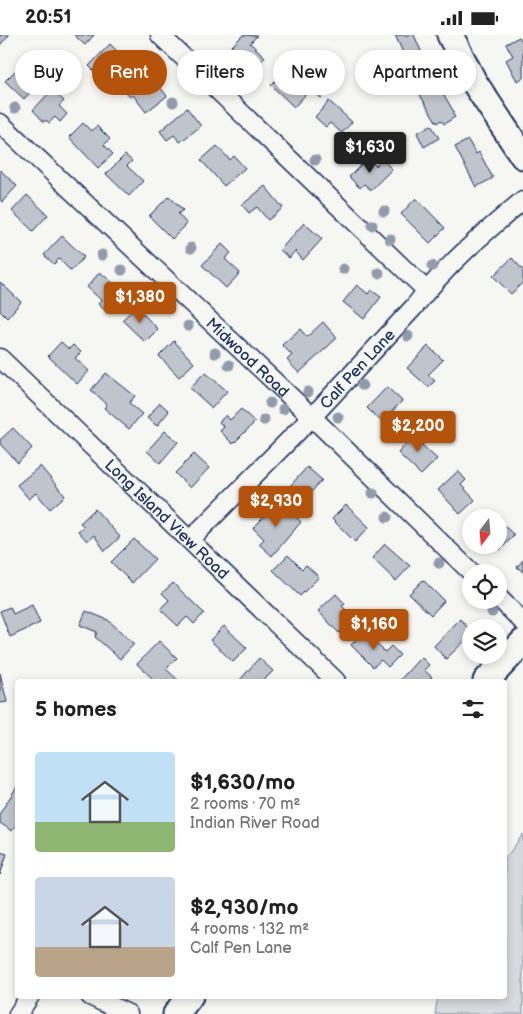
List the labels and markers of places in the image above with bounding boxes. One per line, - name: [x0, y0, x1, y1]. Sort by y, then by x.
- pin: $1,630: [329, 131, 411, 174]
- pin: $1,380: [99, 281, 181, 324]
- pin: $2,200: [377, 411, 459, 453]
- pin: $2,930: [235, 485, 317, 528]
- pin: $1,160: [333, 609, 415, 651]

